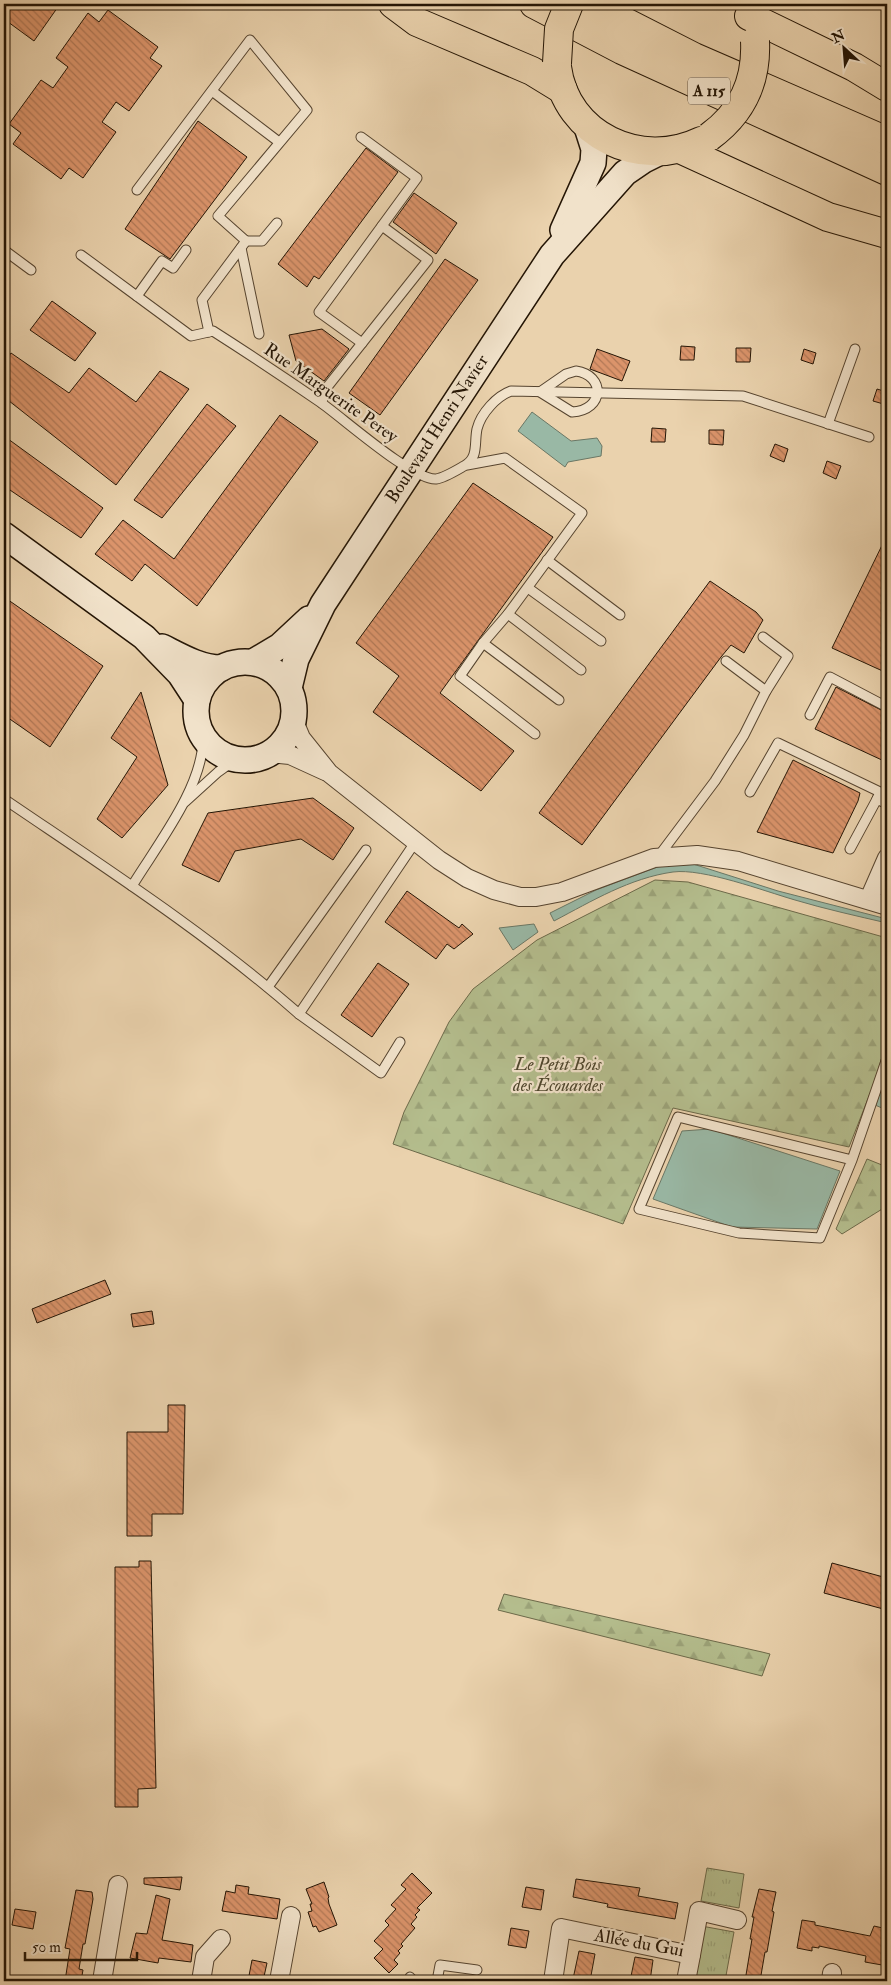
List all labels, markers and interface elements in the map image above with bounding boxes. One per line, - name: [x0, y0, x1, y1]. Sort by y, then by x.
- north arrow: [818, 22, 868, 72]
- text: N: [828, 26, 848, 48]
- road number: A 115: [688, 78, 730, 104]
- street label: Rue Marguerite Perey: [259, 338, 403, 449]
- street label: Boulevard Henri Navier: [380, 350, 494, 508]
- park label: Le Petit Bois des Écouardes: [512, 1053, 604, 1097]
- street label: Allée du Gui: [591, 1924, 686, 1962]
- scale bar: [25, 1930, 138, 1962]
- text: 50 m: [32, 1938, 61, 1957]

